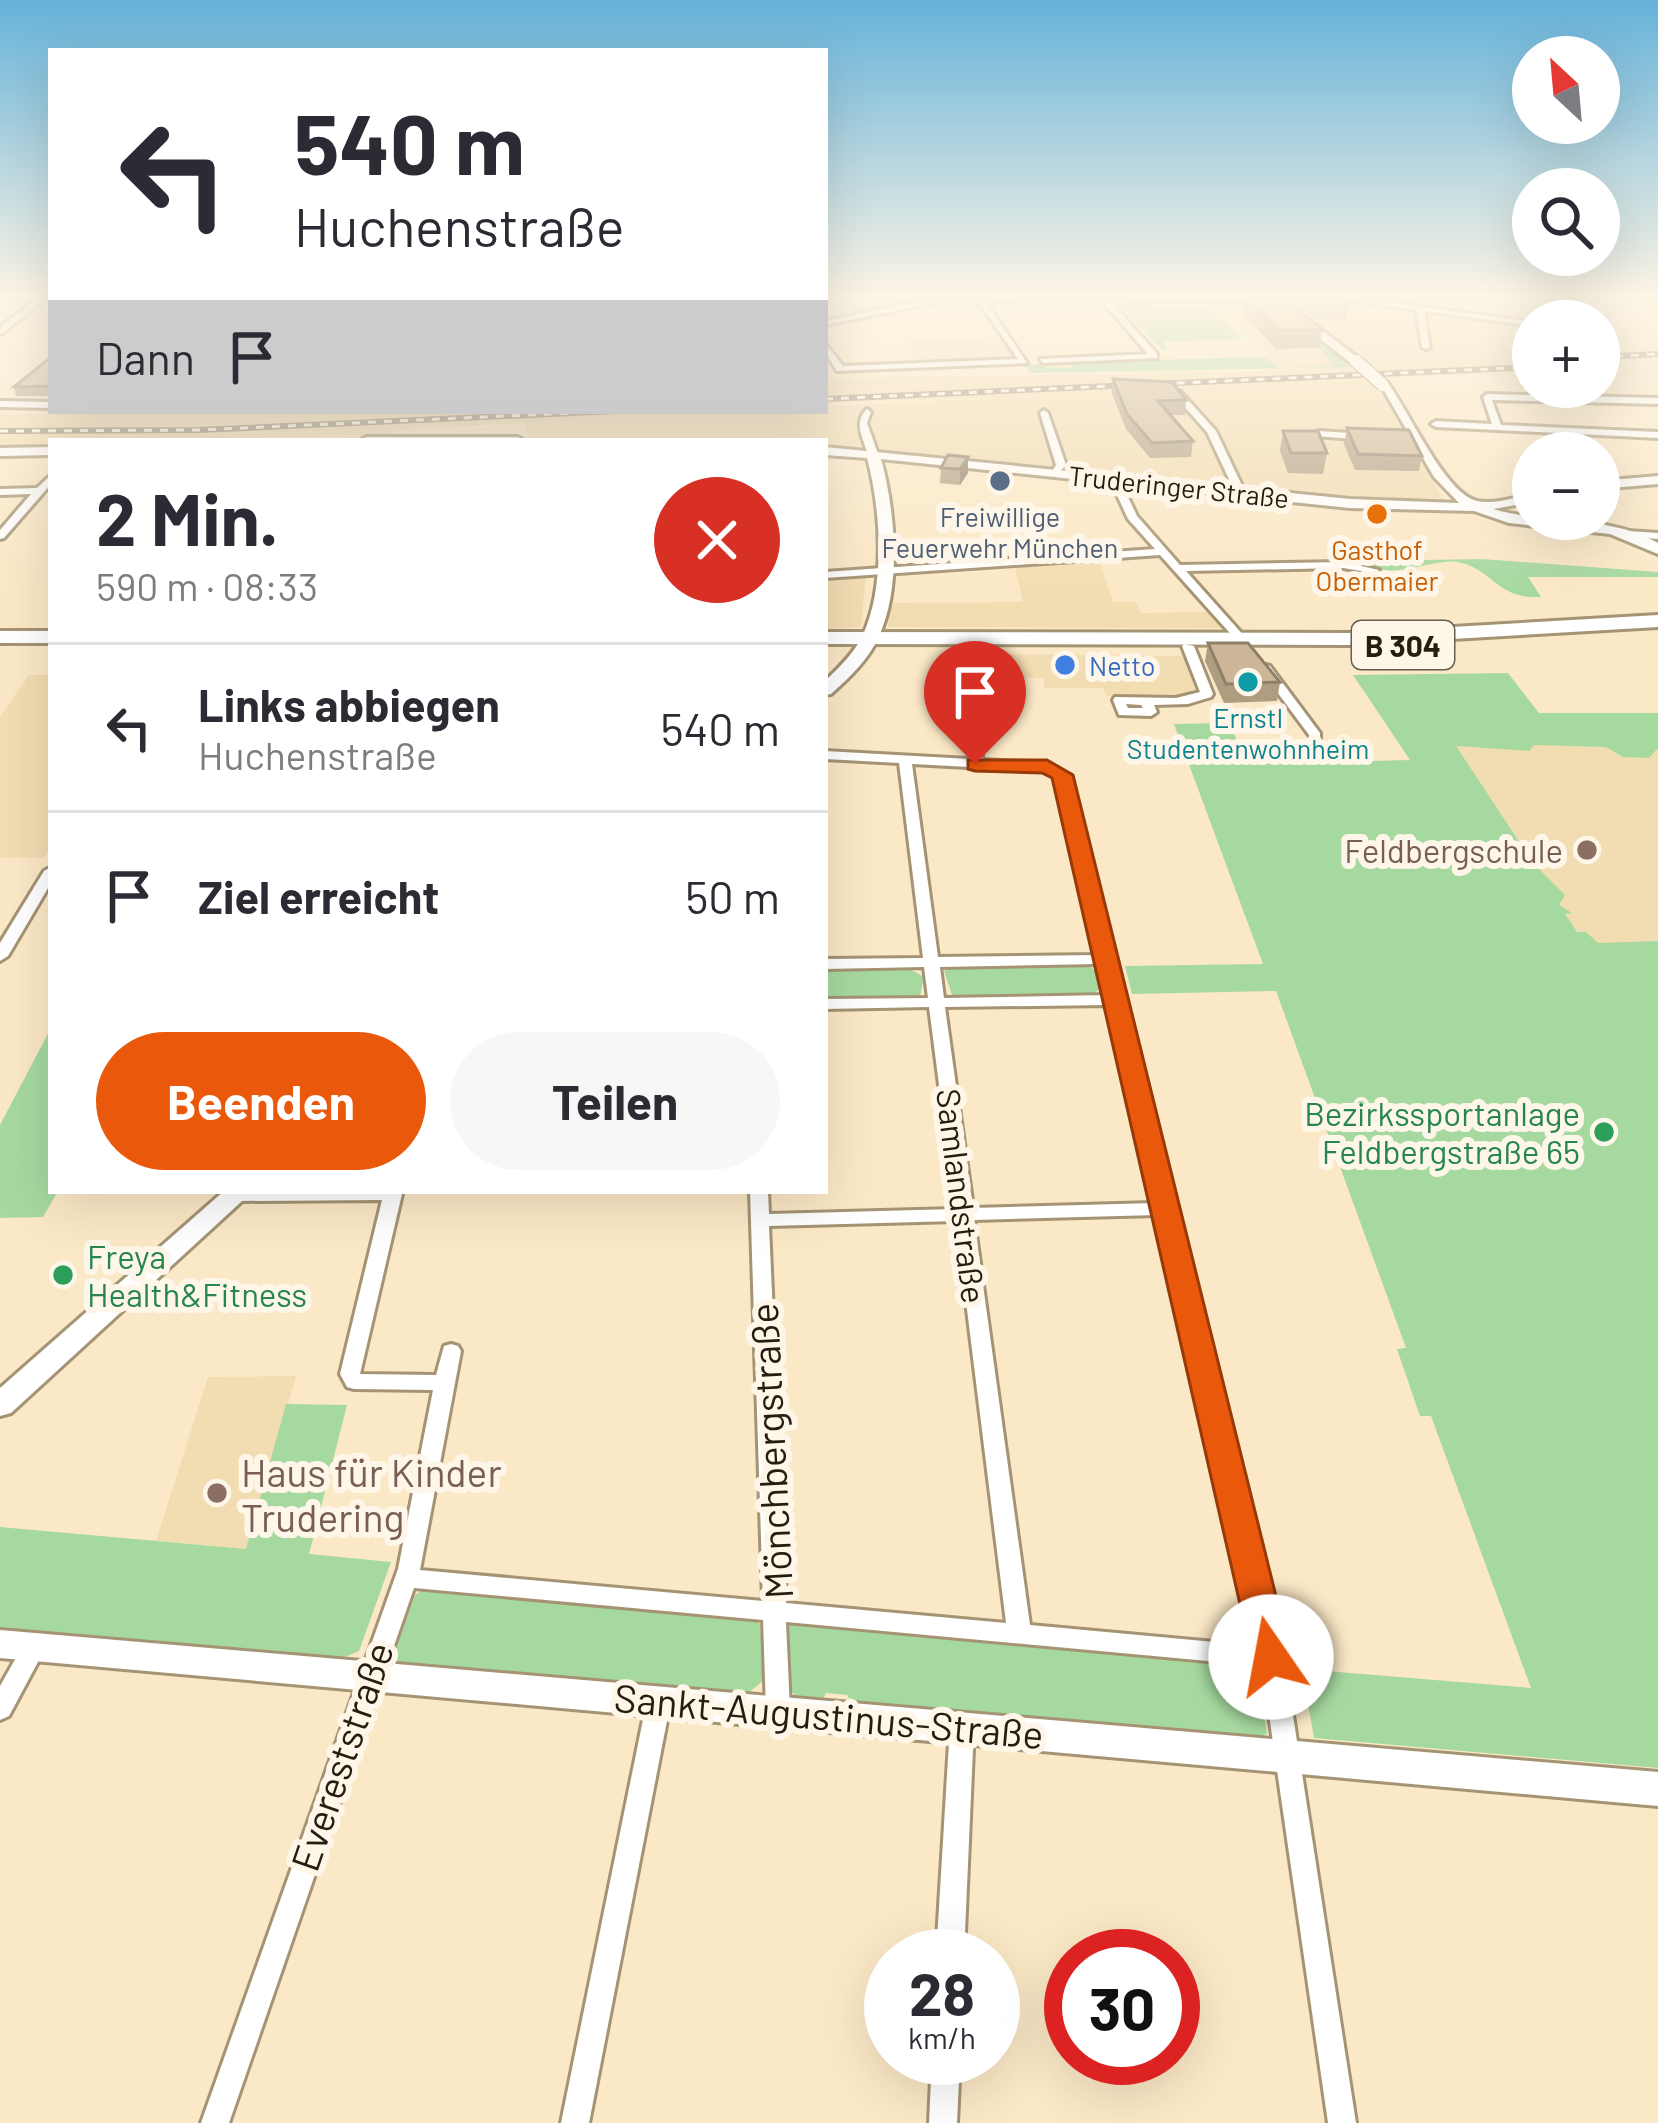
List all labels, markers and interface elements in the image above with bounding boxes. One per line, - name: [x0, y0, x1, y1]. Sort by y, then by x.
- north arrow: [1512, 36, 1620, 144]
- map controls: [1512, 36, 1620, 540]
- text: 540 m: [294, 91, 525, 192]
- icon: left: [96, 96, 252, 252]
- button: search: [1512, 168, 1620, 276]
- text: Huchenstraße: [294, 193, 625, 258]
- button: +: [1512, 300, 1620, 408]
- icon: arrive: [219, 324, 285, 390]
- text: Dann: [96, 330, 195, 384]
- button: −: [1512, 432, 1620, 540]
- street label: Truderinger Straße: [1067, 459, 1291, 513]
- marker: Freiwillige Feuerwehr München: [987, 468, 1013, 494]
- text: 2 Min.: [96, 474, 279, 560]
- button: close: [654, 477, 780, 603]
- place label: Freiwillige Feuerwehr München: [882, 500, 1118, 563]
- marker: Gasthof Obermaier: [1364, 501, 1390, 527]
- place label: Gasthof Obermaier: [1316, 533, 1439, 596]
- text: 590 m · 08:33: [96, 562, 318, 609]
- road number: B 304: [1352, 621, 1454, 669]
- pin: [924, 641, 1026, 764]
- place label: Netto: [1089, 649, 1155, 681]
- marker: Netto: [1052, 652, 1078, 678]
- icon: arrive: [942, 659, 1008, 725]
- marker: Ernstl Studentenwohnheim: [1235, 669, 1261, 695]
- text: Links abbiegen: [198, 677, 500, 731]
- icon: left: [96, 695, 162, 761]
- text: 540 m: [660, 701, 780, 755]
- place label: Ernstl Studentenwohnheim: [1127, 701, 1369, 764]
- text: Huchenstraße: [198, 731, 437, 778]
- place label: Feldbergschule: [1344, 830, 1563, 870]
- marker: Feldbergschule: [1574, 837, 1600, 863]
- icon: arrive: [96, 863, 162, 929]
- text: Ziel erreicht: [198, 869, 439, 923]
- text: 50 m: [685, 869, 780, 923]
- button: Beenden: [96, 1032, 426, 1170]
- button: Teilen: [450, 1032, 780, 1170]
- street label: Samlandstraße: [929, 1086, 995, 1306]
- place label: Bezirkssportanlage Feldbergstraße 65: [1304, 1093, 1580, 1171]
- marker: Bezirkssportanlage Feldbergstraße 65: [1591, 1119, 1617, 1145]
- place label: Freya Health&Fitness: [87, 1236, 307, 1314]
- marker: Freya Health&Fitness: [50, 1262, 76, 1288]
- street label: Mönchbergstraße: [739, 1302, 801, 1600]
- place label: Haus für Kinder Trudering: [241, 1448, 502, 1540]
- marker: Haus für Kinder Trudering: [204, 1480, 230, 1506]
- position arrow: [1208, 1594, 1334, 1720]
- street label: Evereststraße: [280, 1635, 402, 1877]
- street label: Sankt-Augustinus-Straße: [612, 1673, 1046, 1757]
- speed limit sign: 30: [1044, 1929, 1200, 2085]
- text: 28: [909, 1956, 975, 2028]
- text: km/h: [908, 2019, 976, 2055]

